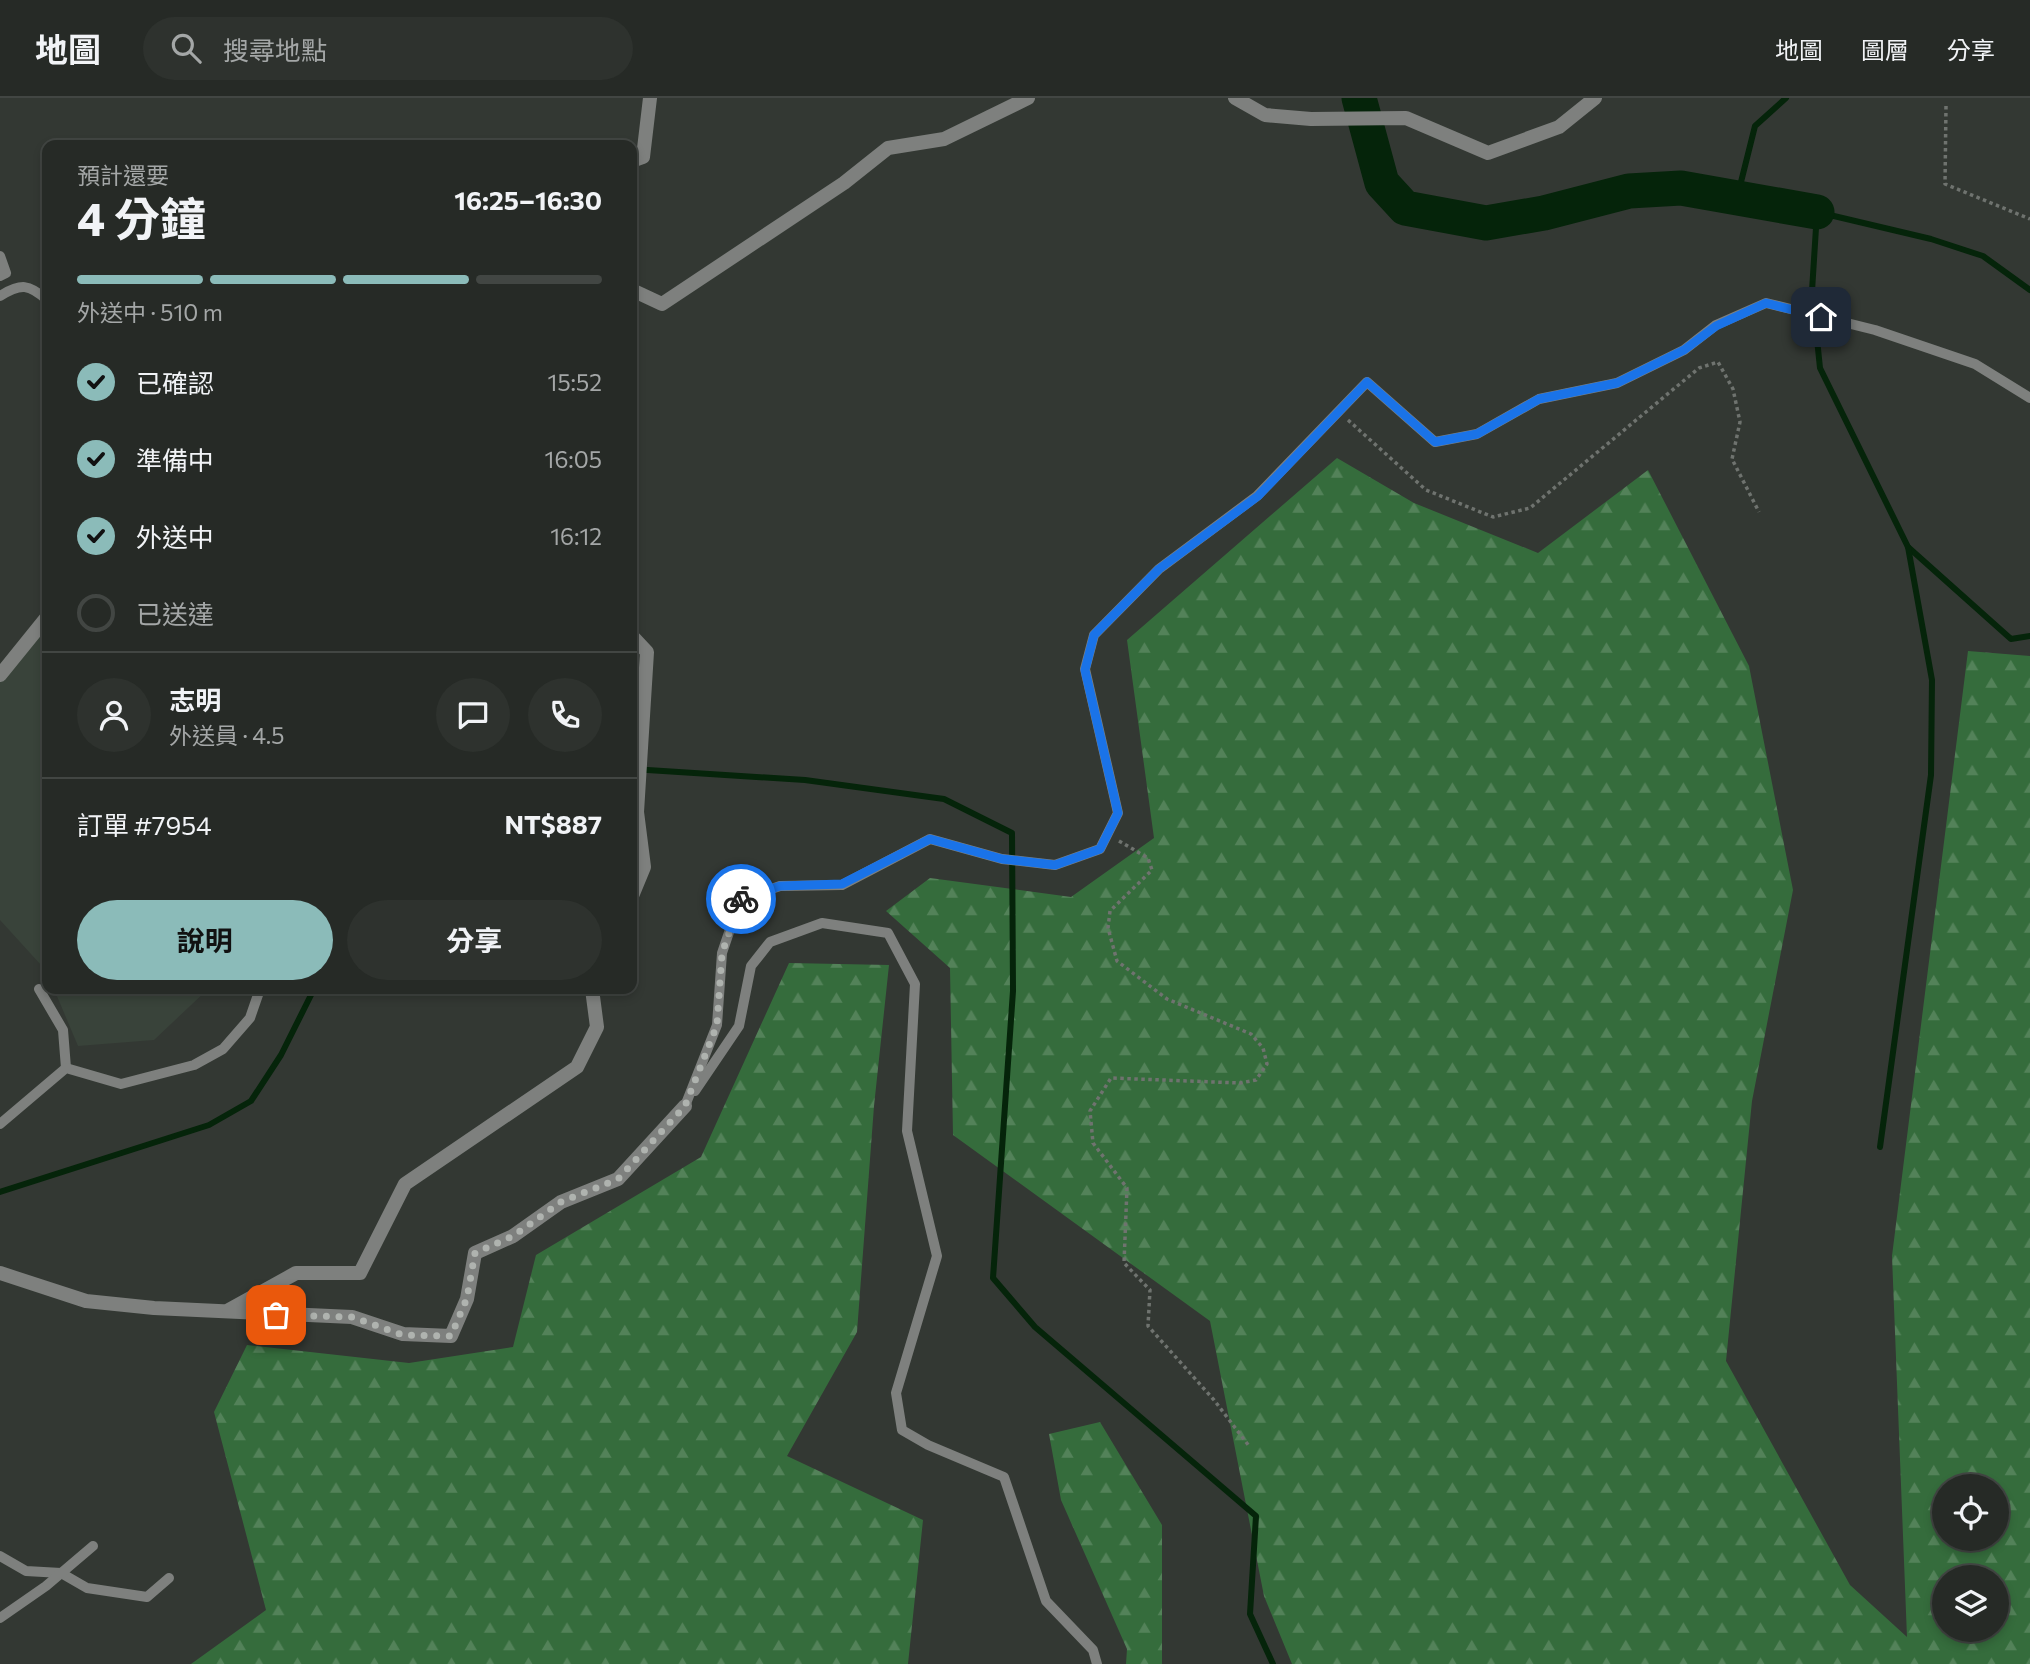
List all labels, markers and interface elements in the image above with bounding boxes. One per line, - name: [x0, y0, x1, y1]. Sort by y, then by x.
- search box: [143, 17, 633, 80]
- text: 地圖: [35, 28, 101, 69]
- icon: search: [167, 29, 205, 67]
- text: 搜尋地點: [223, 34, 327, 65]
- text: 地圖: [1775, 35, 1823, 64]
- text: 圖層: [1861, 35, 1909, 64]
- text: 分享: [1947, 35, 1995, 64]
- text: 預計還要: [77, 161, 169, 189]
- text: 16:25–16:30: [454, 184, 602, 215]
- text: 4 分鐘: [77, 189, 206, 245]
- pin: [1791, 287, 1851, 347]
- text: 外送中 · 510 m: [77, 298, 223, 326]
- icon: home: [1802, 298, 1840, 336]
- icon: check: [77, 363, 115, 401]
- text: 已確認: [136, 367, 214, 398]
- text: 15:52: [548, 368, 602, 396]
- icon: check: [77, 440, 115, 478]
- text: 準備中: [136, 444, 214, 475]
- text: 16:05: [545, 445, 602, 473]
- icon: check: [77, 517, 115, 555]
- text: 外送中: [136, 521, 214, 552]
- text: 16:12: [550, 522, 602, 550]
- text: 已送達: [136, 598, 214, 629]
- button: person: [77, 678, 151, 752]
- button: chat: [436, 678, 510, 752]
- button: phone: [528, 678, 602, 752]
- text: 志明: [169, 684, 221, 715]
- text: 外送員 · 4.5: [169, 721, 285, 749]
- text: NT$887: [505, 808, 602, 839]
- text: 訂單 #7954: [77, 809, 212, 840]
- courier: [706, 864, 776, 934]
- icon: bike: [722, 880, 760, 918]
- button: 說明: [77, 900, 333, 980]
- button: 分享: [347, 900, 602, 980]
- pin: [246, 1285, 306, 1345]
- icon: bag: [257, 1296, 295, 1334]
- map controls: [1932, 1474, 2009, 1642]
- button: locate: [1932, 1474, 2009, 1551]
- button: layers: [1932, 1565, 2009, 1642]

